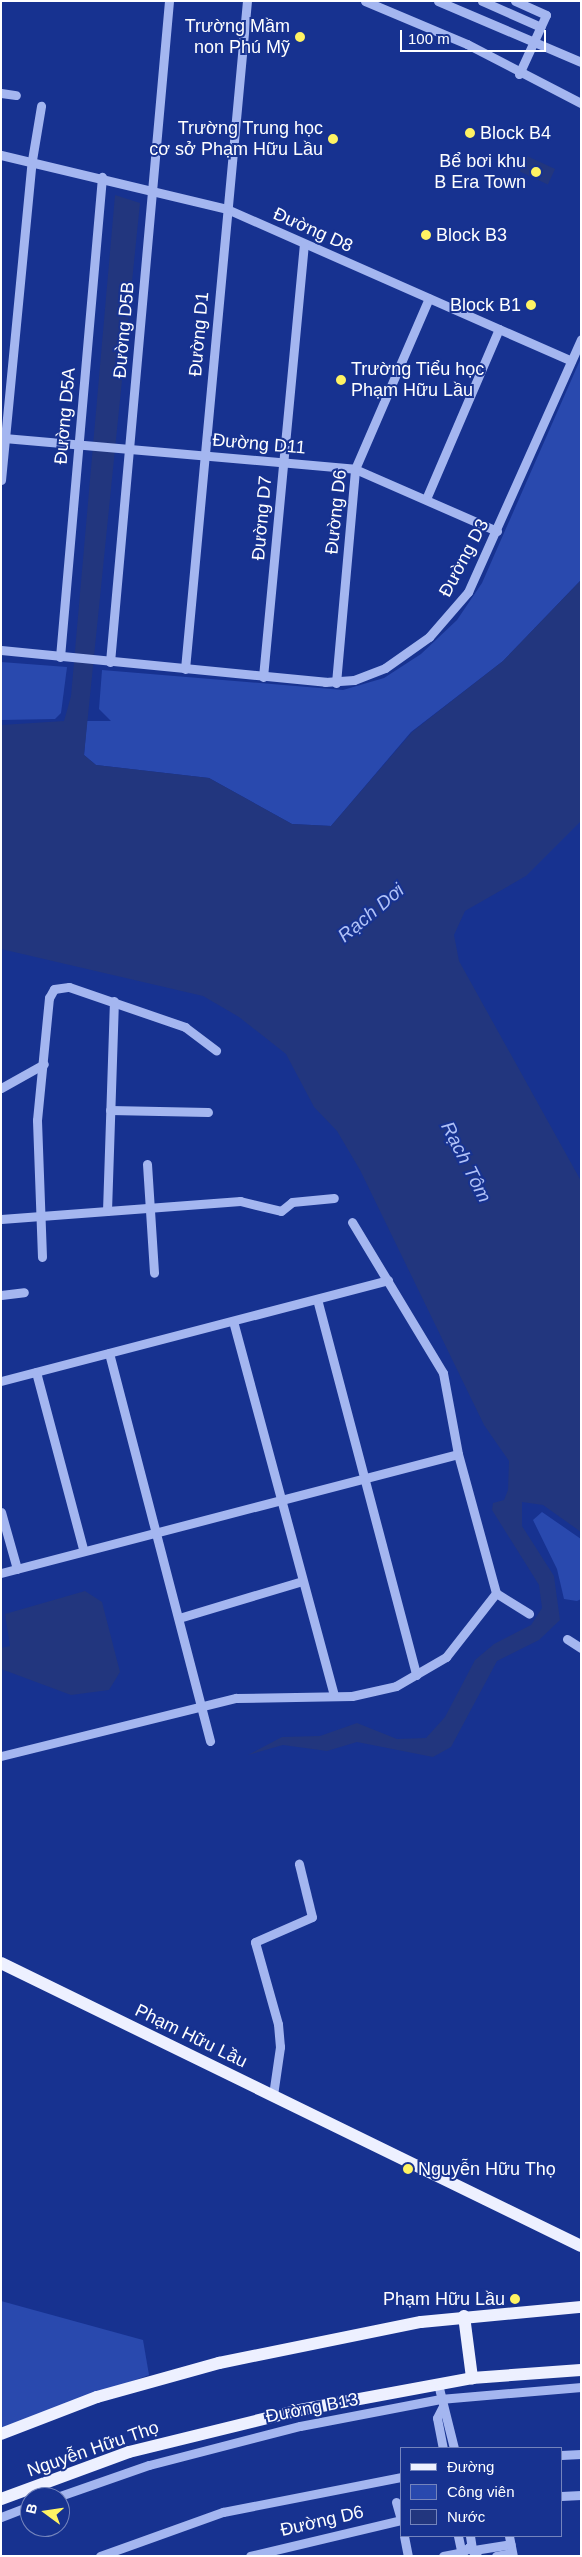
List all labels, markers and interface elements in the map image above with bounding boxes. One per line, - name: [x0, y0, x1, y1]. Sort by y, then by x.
- place label: Trường Mầm non Phú Mỹ: [185, 16, 290, 58]
- scale bar: [402, 20, 548, 52]
- text: 100 m: [408, 30, 450, 47]
- marker: Trường Mầm non Phú Mỹ: [294, 31, 306, 43]
- place label: Trường Trung học cơ sở Phạm Hữu Lầu: [149, 118, 323, 160]
- place label: Block B4: [480, 122, 551, 144]
- marker: Block B4: [464, 127, 476, 139]
- marker: Trường Trung học cơ sở Phạm Hữu Lầu: [327, 133, 339, 145]
- place label: Bể bơi khu B Era Town: [434, 151, 526, 193]
- marker: Bể bơi khu B Era Town: [530, 166, 542, 178]
- street label: Đường D8: [270, 203, 356, 257]
- place label: Block B3: [436, 224, 507, 246]
- marker: Block B3: [420, 229, 432, 241]
- street label: Đường D5B: [109, 281, 139, 379]
- street label: Đường D1: [185, 291, 213, 377]
- place label: Block B1: [450, 294, 521, 316]
- marker: Block B1: [525, 299, 537, 311]
- place label: Trường Tiểu học Phạm Hữu Lầu: [351, 359, 485, 402]
- street label: Đường D5A: [50, 367, 80, 465]
- marker: Trường Tiểu học Phạm Hữu Lầu: [335, 374, 347, 386]
- street label: Đường D11: [211, 429, 307, 459]
- street label: Đường D6: [321, 469, 351, 555]
- street label: Đường D7: [248, 475, 276, 561]
- street label: Đường D3: [435, 515, 493, 601]
- water label: Rạch Dơi: [333, 879, 409, 947]
- water label: Rạch Tôm: [436, 1118, 496, 1206]
- street label: Phạm Hữu Lầu: [131, 2000, 251, 2072]
- place label: Nguyễn Hữu Thọ: [418, 2158, 556, 2180]
- marker: Nguyễn Hữu Thọ: [402, 2163, 414, 2175]
- place label: Phạm Hữu Lầu: [383, 2288, 505, 2310]
- marker: Phạm Hữu Lầu: [509, 2293, 521, 2305]
- street label: Đường B13: [264, 2388, 360, 2428]
- street label: Nguyễn Hữu Thọ: [24, 2416, 162, 2482]
- legend: [400, 2447, 562, 2537]
- text: Đường: [447, 2458, 494, 2475]
- text: Công viên: [447, 2483, 515, 2500]
- north arrow: [20, 2487, 70, 2537]
- street label: Đường D6: [278, 2501, 366, 2541]
- text: B: [22, 2502, 40, 2515]
- text: Nước: [447, 2508, 485, 2525]

